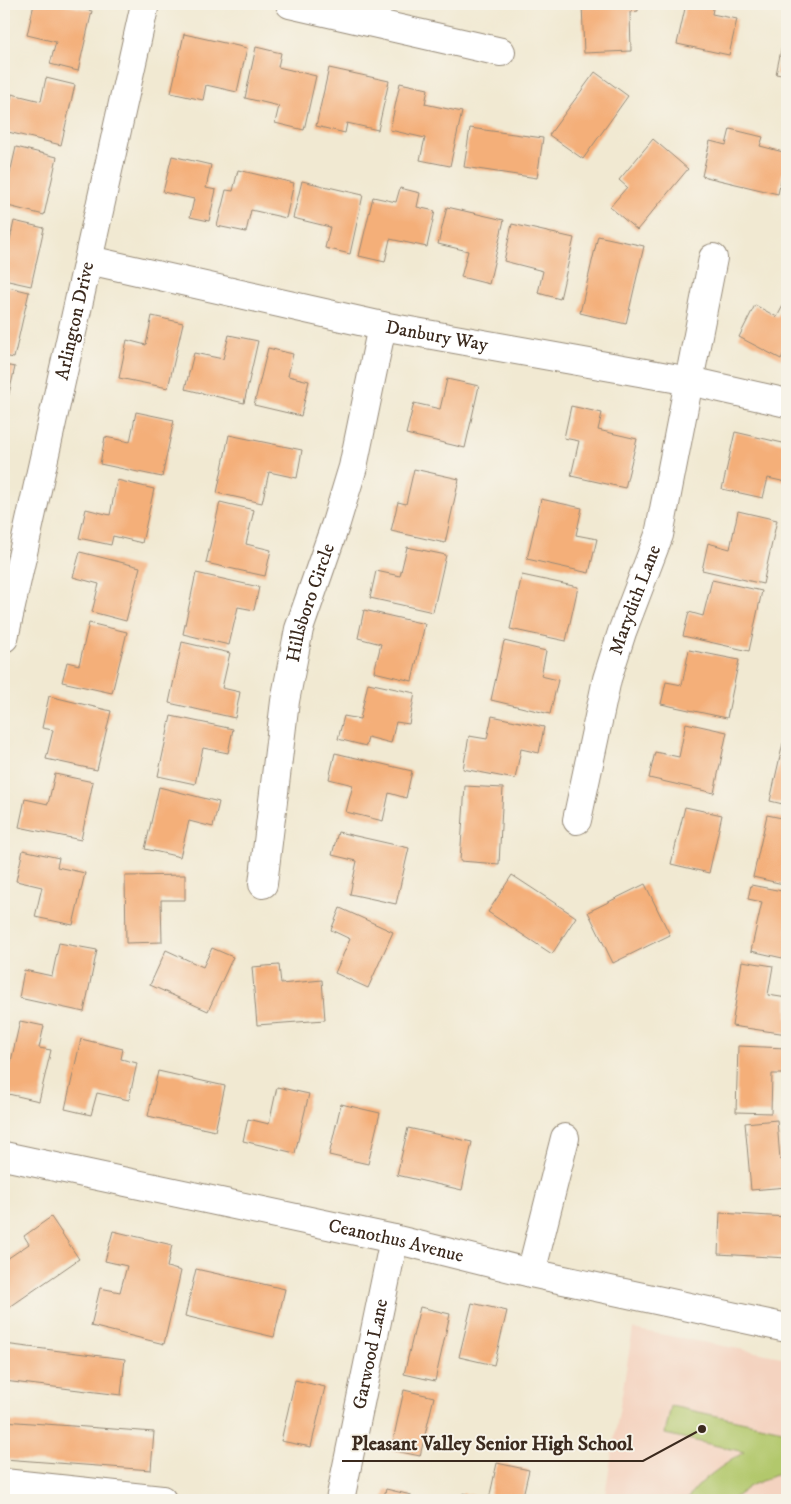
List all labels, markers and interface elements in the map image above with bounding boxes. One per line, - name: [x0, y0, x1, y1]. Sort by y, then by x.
- street label: Arlington Drive: [50, 259, 99, 382]
- street label: Danbury Way: [384, 315, 491, 356]
- street label: Hillsboro Circle: [281, 540, 340, 664]
- street label: Marydith Lane: [604, 542, 666, 658]
- street label: Ceanothus Avenue: [326, 1214, 466, 1267]
- street label: Garwood Lane: [348, 1297, 393, 1411]
- callout: Pleasant Valley Senior High School: [342, 1426, 643, 1461]
- text: Pleasant Valley Senior High School: [351, 1432, 634, 1457]

